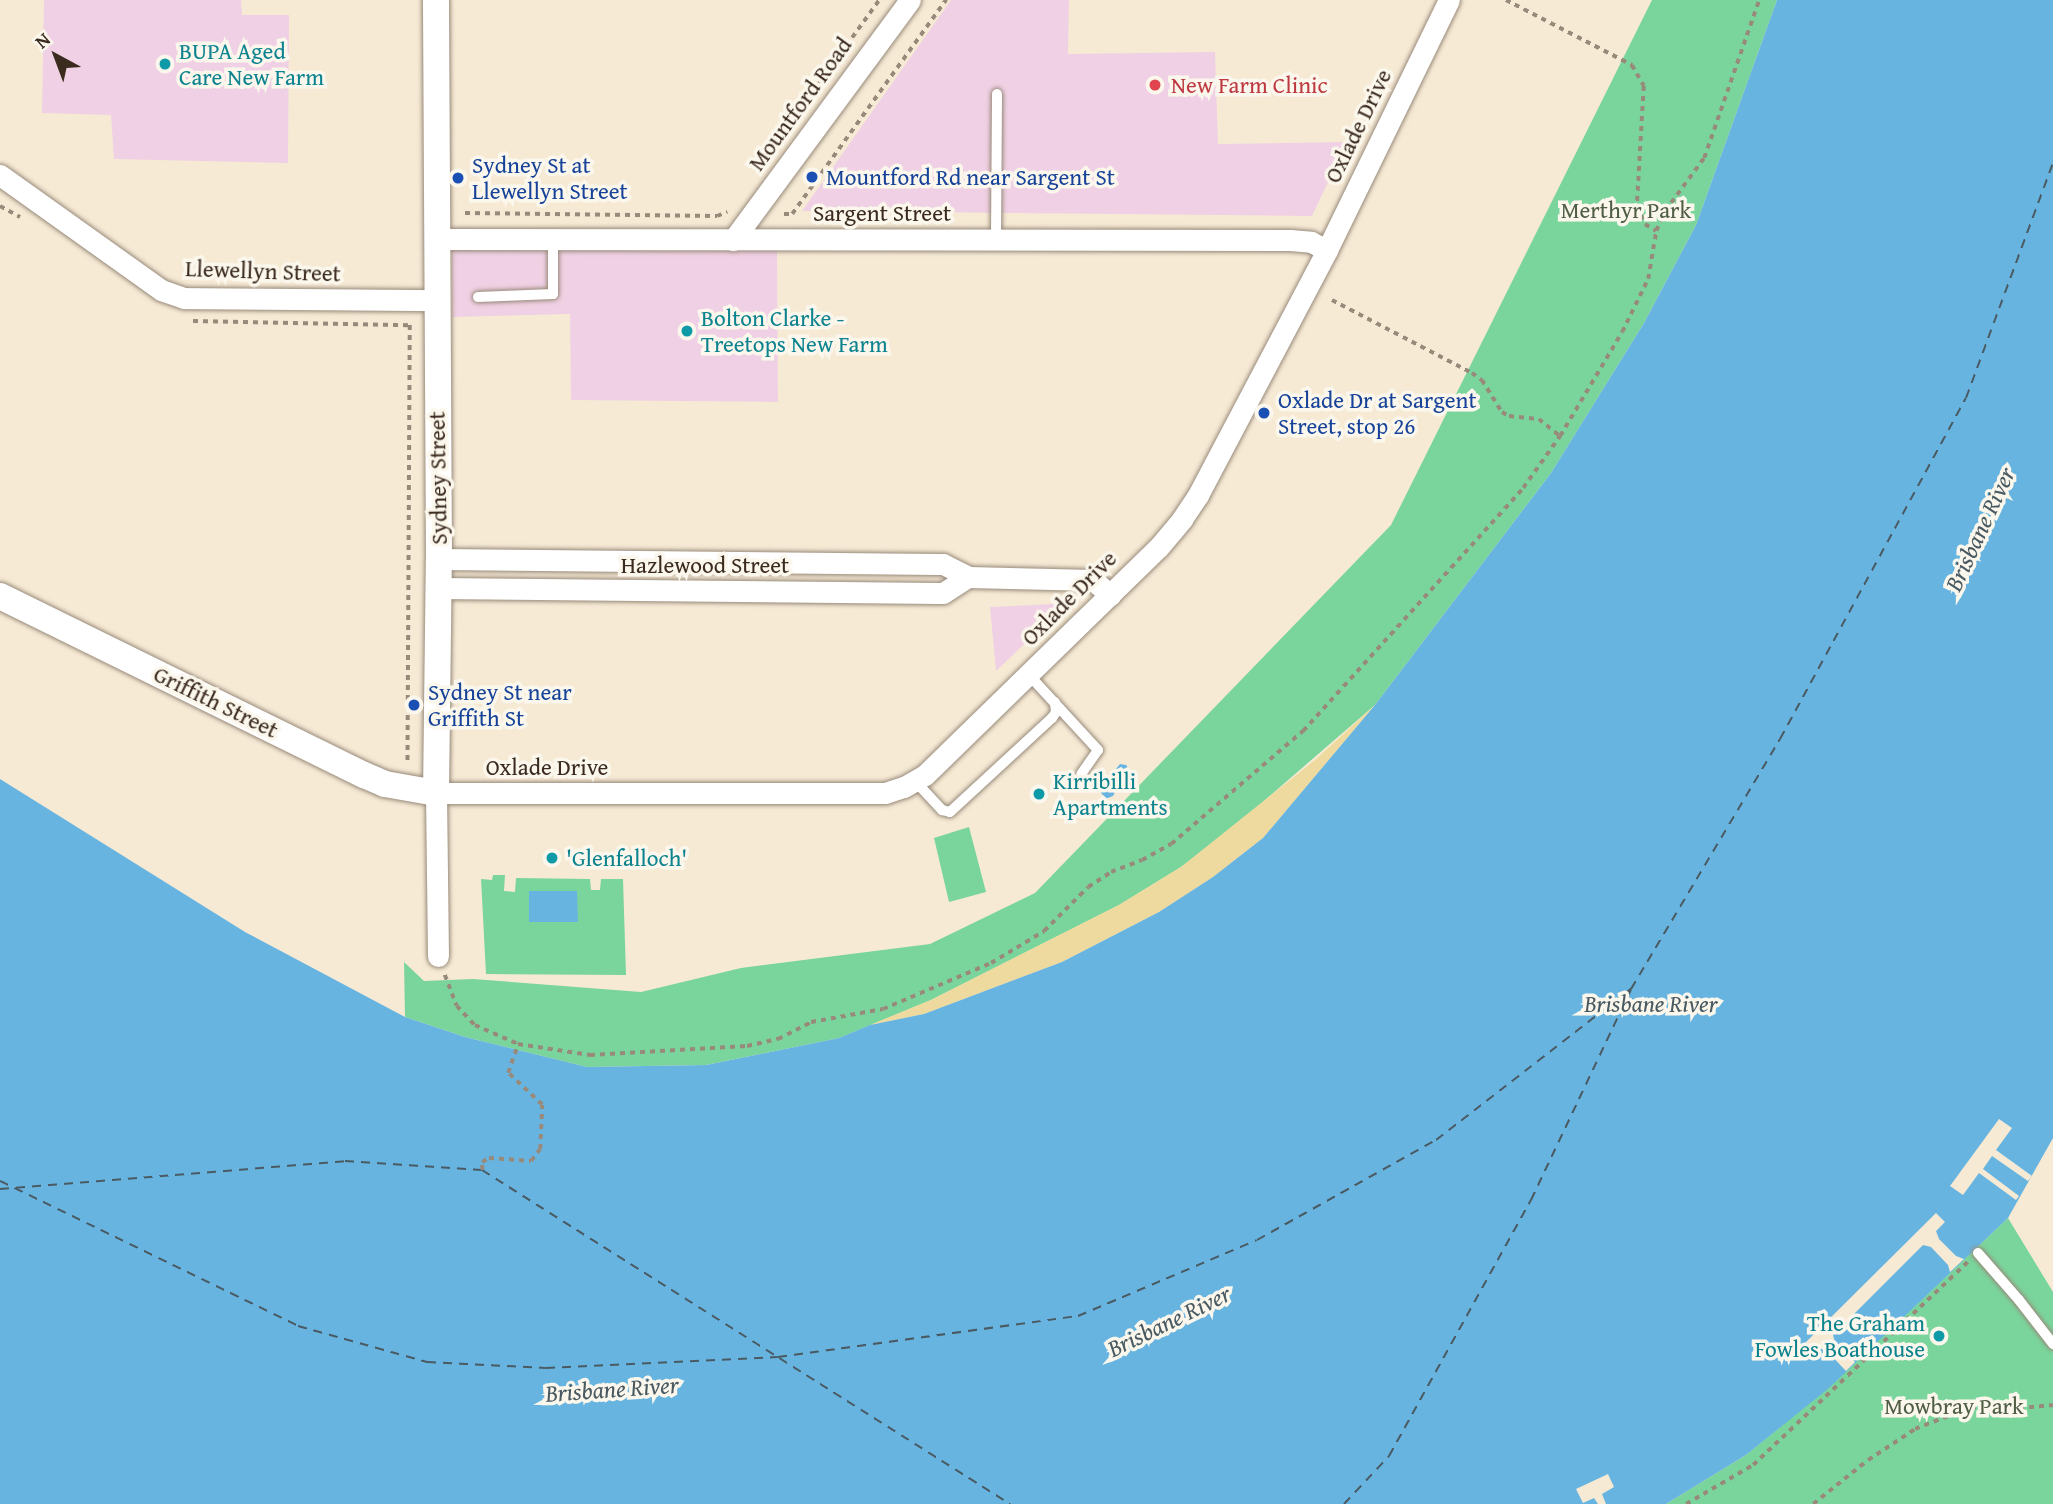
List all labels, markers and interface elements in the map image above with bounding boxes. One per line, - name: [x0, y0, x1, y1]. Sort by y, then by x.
- north arrow: [21, 21, 91, 91]
- text: N: [28, 25, 56, 55]
- street label: Mountford Road: [742, 32, 858, 176]
- place label: BUPA Aged Care New Farm: [179, 37, 324, 91]
- marker: BUPA Aged Care New Farm: [157, 56, 173, 72]
- street label: Oxlade Drive: [1319, 65, 1397, 187]
- place label: New Farm Clinic: [1171, 71, 1328, 99]
- marker: New Farm Clinic: [1145, 75, 1165, 95]
- place label: Sydney St at Llewellyn Street: [472, 151, 628, 205]
- place label: Mountford Rd near Sargent St: [826, 163, 1115, 191]
- marker: Mountford Rd near Sargent St: [804, 169, 820, 185]
- marker: Sydney St at Llewellyn Street: [450, 170, 466, 186]
- park label: Merthyr Park: [1561, 196, 1691, 224]
- street label: Sargent Street: [813, 199, 951, 227]
- street label: Llewellyn Street: [185, 254, 341, 288]
- place label: Bolton Clarke - Treetops New Farm: [701, 304, 888, 358]
- marker: Bolton Clarke - Treetops New Farm: [679, 323, 695, 339]
- place label: Oxlade Dr at Sargent Street, stop 26: [1278, 386, 1477, 440]
- marker: Oxlade Dr at Sargent Street, stop 26: [1256, 405, 1272, 421]
- street label: Sydney Street: [423, 411, 453, 545]
- water label: Brisbane River: [1939, 462, 2021, 596]
- street label: Oxlade Drive: [1016, 545, 1122, 651]
- street label: Hazlewood Street: [621, 551, 789, 579]
- street label: Griffith Street: [149, 660, 283, 744]
- place label: Sydney St near Griffith St: [428, 678, 572, 732]
- marker: Sydney St near Griffith St: [406, 697, 422, 713]
- street label: Oxlade Drive: [486, 753, 608, 781]
- place label: Kirribilli Apartments: [1053, 767, 1168, 821]
- marker: Kirribilli Apartments: [1031, 786, 1047, 802]
- place label: 'Glenfalloch': [566, 844, 687, 872]
- marker: 'Glenfalloch': [544, 850, 560, 866]
- water label: Brisbane River: [1584, 990, 1718, 1018]
- water label: Brisbane River: [1103, 1279, 1235, 1363]
- place label: The Graham Fowles Boathouse: [1755, 1309, 1925, 1363]
- marker: The Graham Fowles Boathouse: [1931, 1328, 1947, 1344]
- water label: Brisbane River: [544, 1370, 680, 1408]
- park label: Mowbray Park: [1884, 1392, 2024, 1420]

